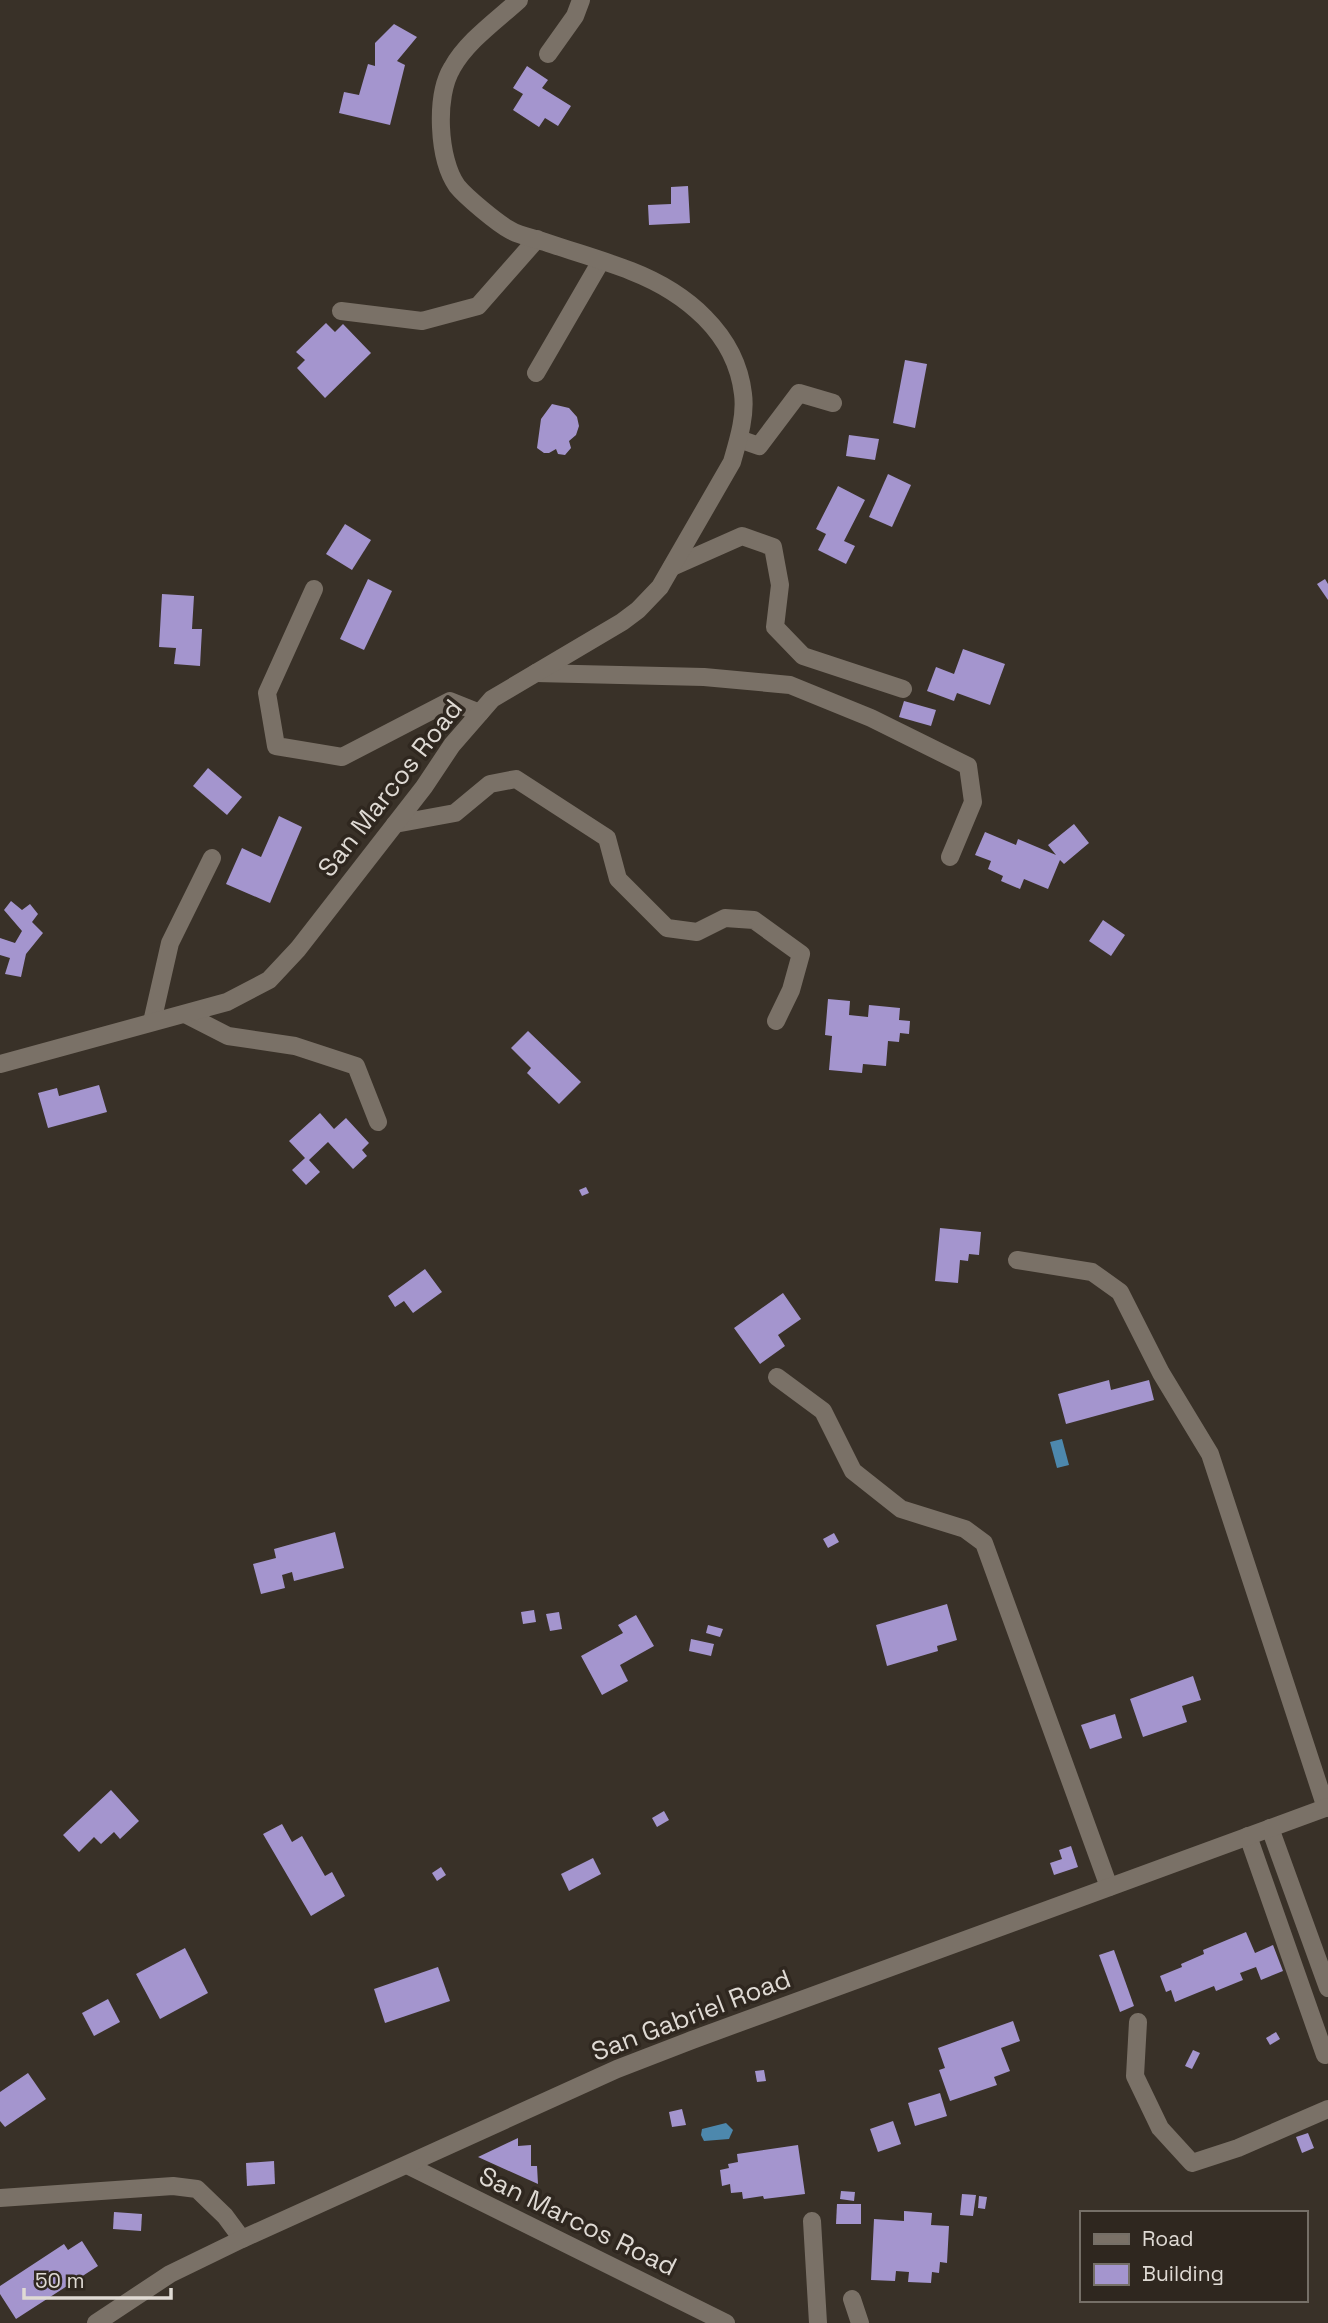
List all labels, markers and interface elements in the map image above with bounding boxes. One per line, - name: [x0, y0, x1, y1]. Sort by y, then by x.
- street label: San Marcos Road: [310, 692, 470, 884]
- street label: San Gabriel Road: [587, 1961, 795, 2069]
- street label: San Marcos Road: [473, 2158, 683, 2284]
- legend: [1080, 2211, 1307, 2302]
- text: Road: [1142, 2225, 1194, 2252]
- scale bar: [24, 2256, 172, 2300]
- text: Building: [1142, 2260, 1224, 2287]
- text: 50 m: [35, 2267, 85, 2294]

